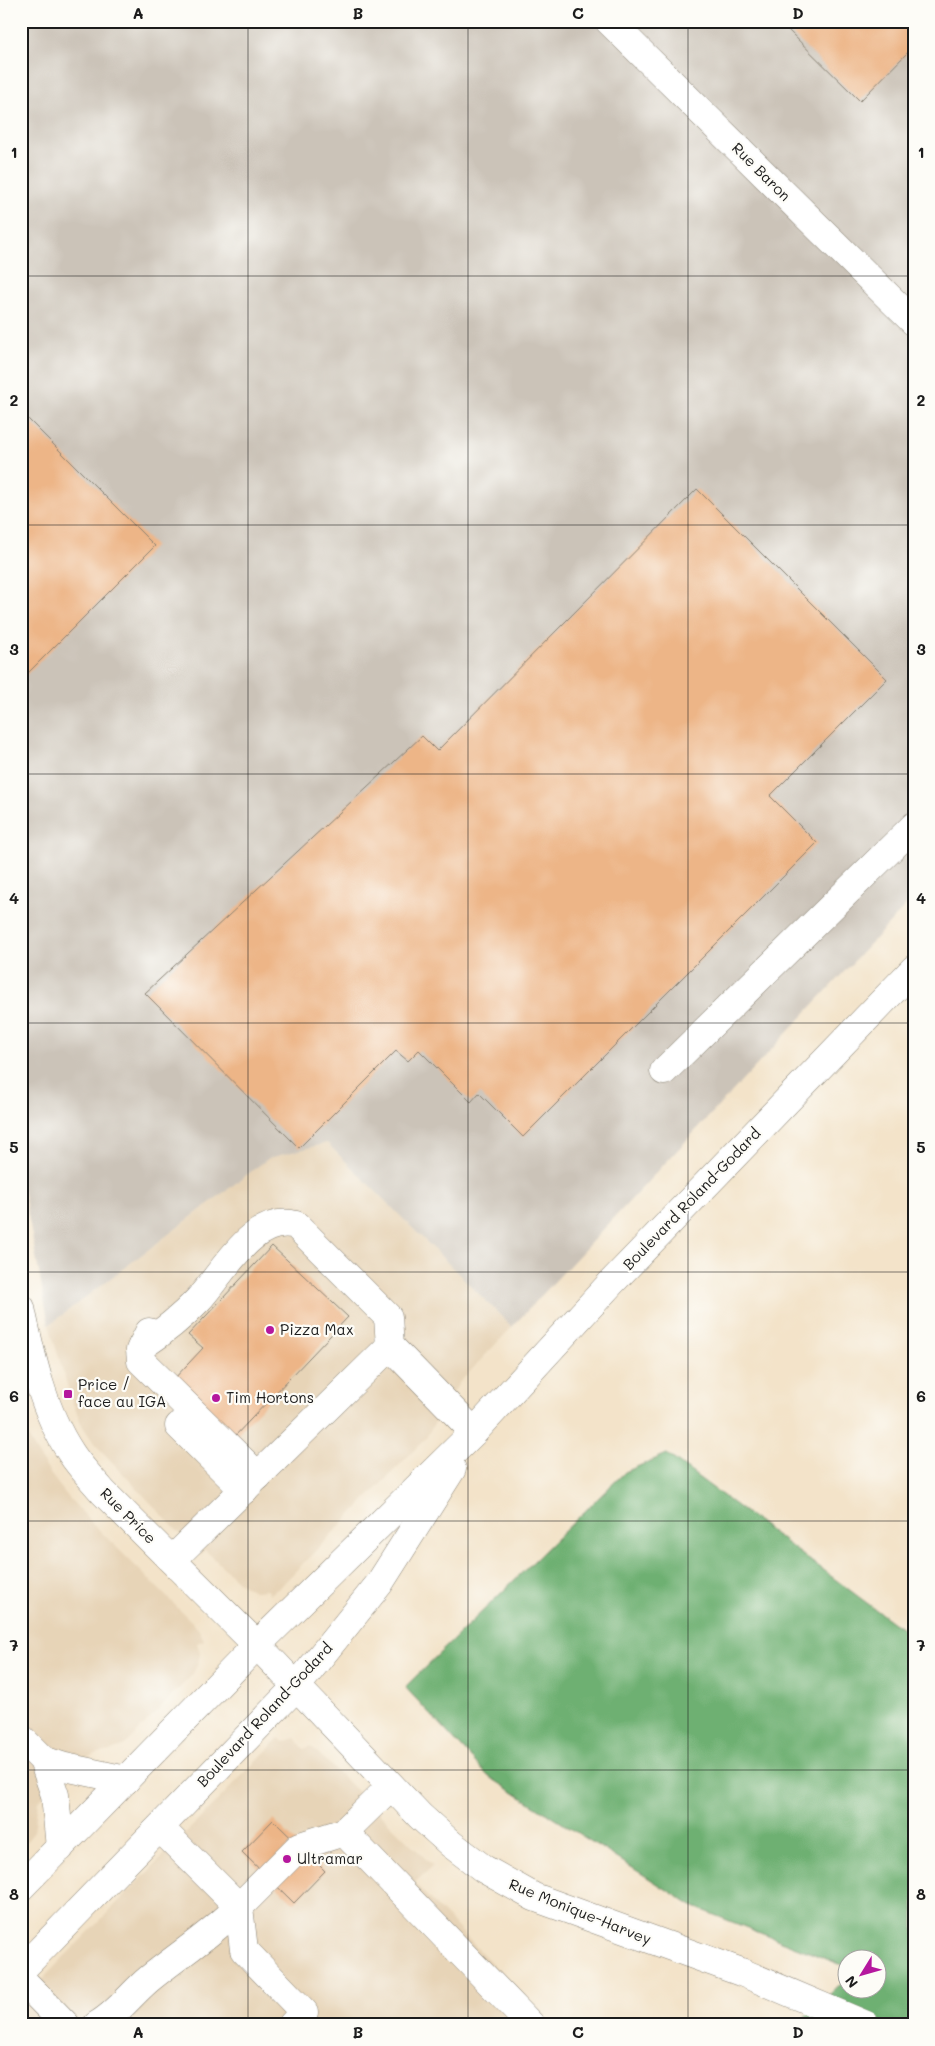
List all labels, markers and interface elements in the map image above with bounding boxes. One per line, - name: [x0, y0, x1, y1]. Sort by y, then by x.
- text: A: [132, 2, 144, 23]
- text: B: [353, 2, 363, 23]
- text: C: [572, 2, 584, 23]
- text: D: [792, 2, 804, 23]
- street label: Rue Baron: [728, 138, 795, 205]
- text: 1: [10, 141, 18, 162]
- text: 1: [917, 141, 925, 162]
- text: 2: [10, 389, 19, 410]
- text: 2: [917, 389, 926, 410]
- text: 3: [9, 638, 19, 659]
- text: 3: [916, 638, 926, 659]
- text: 4: [9, 887, 19, 908]
- text: 4: [916, 887, 926, 908]
- street label: Boulevard Roland-Godard: [618, 1123, 765, 1274]
- text: 5: [9, 1136, 19, 1157]
- text: 5: [916, 1136, 926, 1157]
- place label: Pizza Max: [280, 1319, 354, 1339]
- marker: Pizza Max: [264, 1324, 276, 1336]
- place label: Price / face au IGA: [78, 1374, 167, 1411]
- text: 6: [9, 1385, 19, 1406]
- text: 6: [916, 1385, 926, 1406]
- place label: Tim Hortons: [226, 1387, 314, 1407]
- marker: Price / face au IGA: [62, 1388, 74, 1400]
- marker: Tim Hortons: [210, 1392, 222, 1404]
- street label: Rue Price: [96, 1483, 161, 1548]
- text: 7: [10, 1634, 19, 1655]
- text: 7: [917, 1634, 926, 1655]
- street label: Boulevard Roland-Godard: [192, 1638, 336, 1791]
- place label: Ultramar: [297, 1848, 363, 1868]
- marker: Ultramar: [281, 1853, 293, 1865]
- street label: Rue Monique-Harvey: [506, 1873, 655, 1949]
- text: 8: [9, 1883, 19, 1904]
- text: 8: [916, 1883, 926, 1904]
- north arrow: [838, 1948, 888, 1998]
- text: N: [840, 1972, 862, 1992]
- text: A: [132, 2021, 144, 2042]
- text: B: [353, 2021, 363, 2042]
- text: C: [572, 2021, 584, 2042]
- text: D: [792, 2021, 804, 2042]

